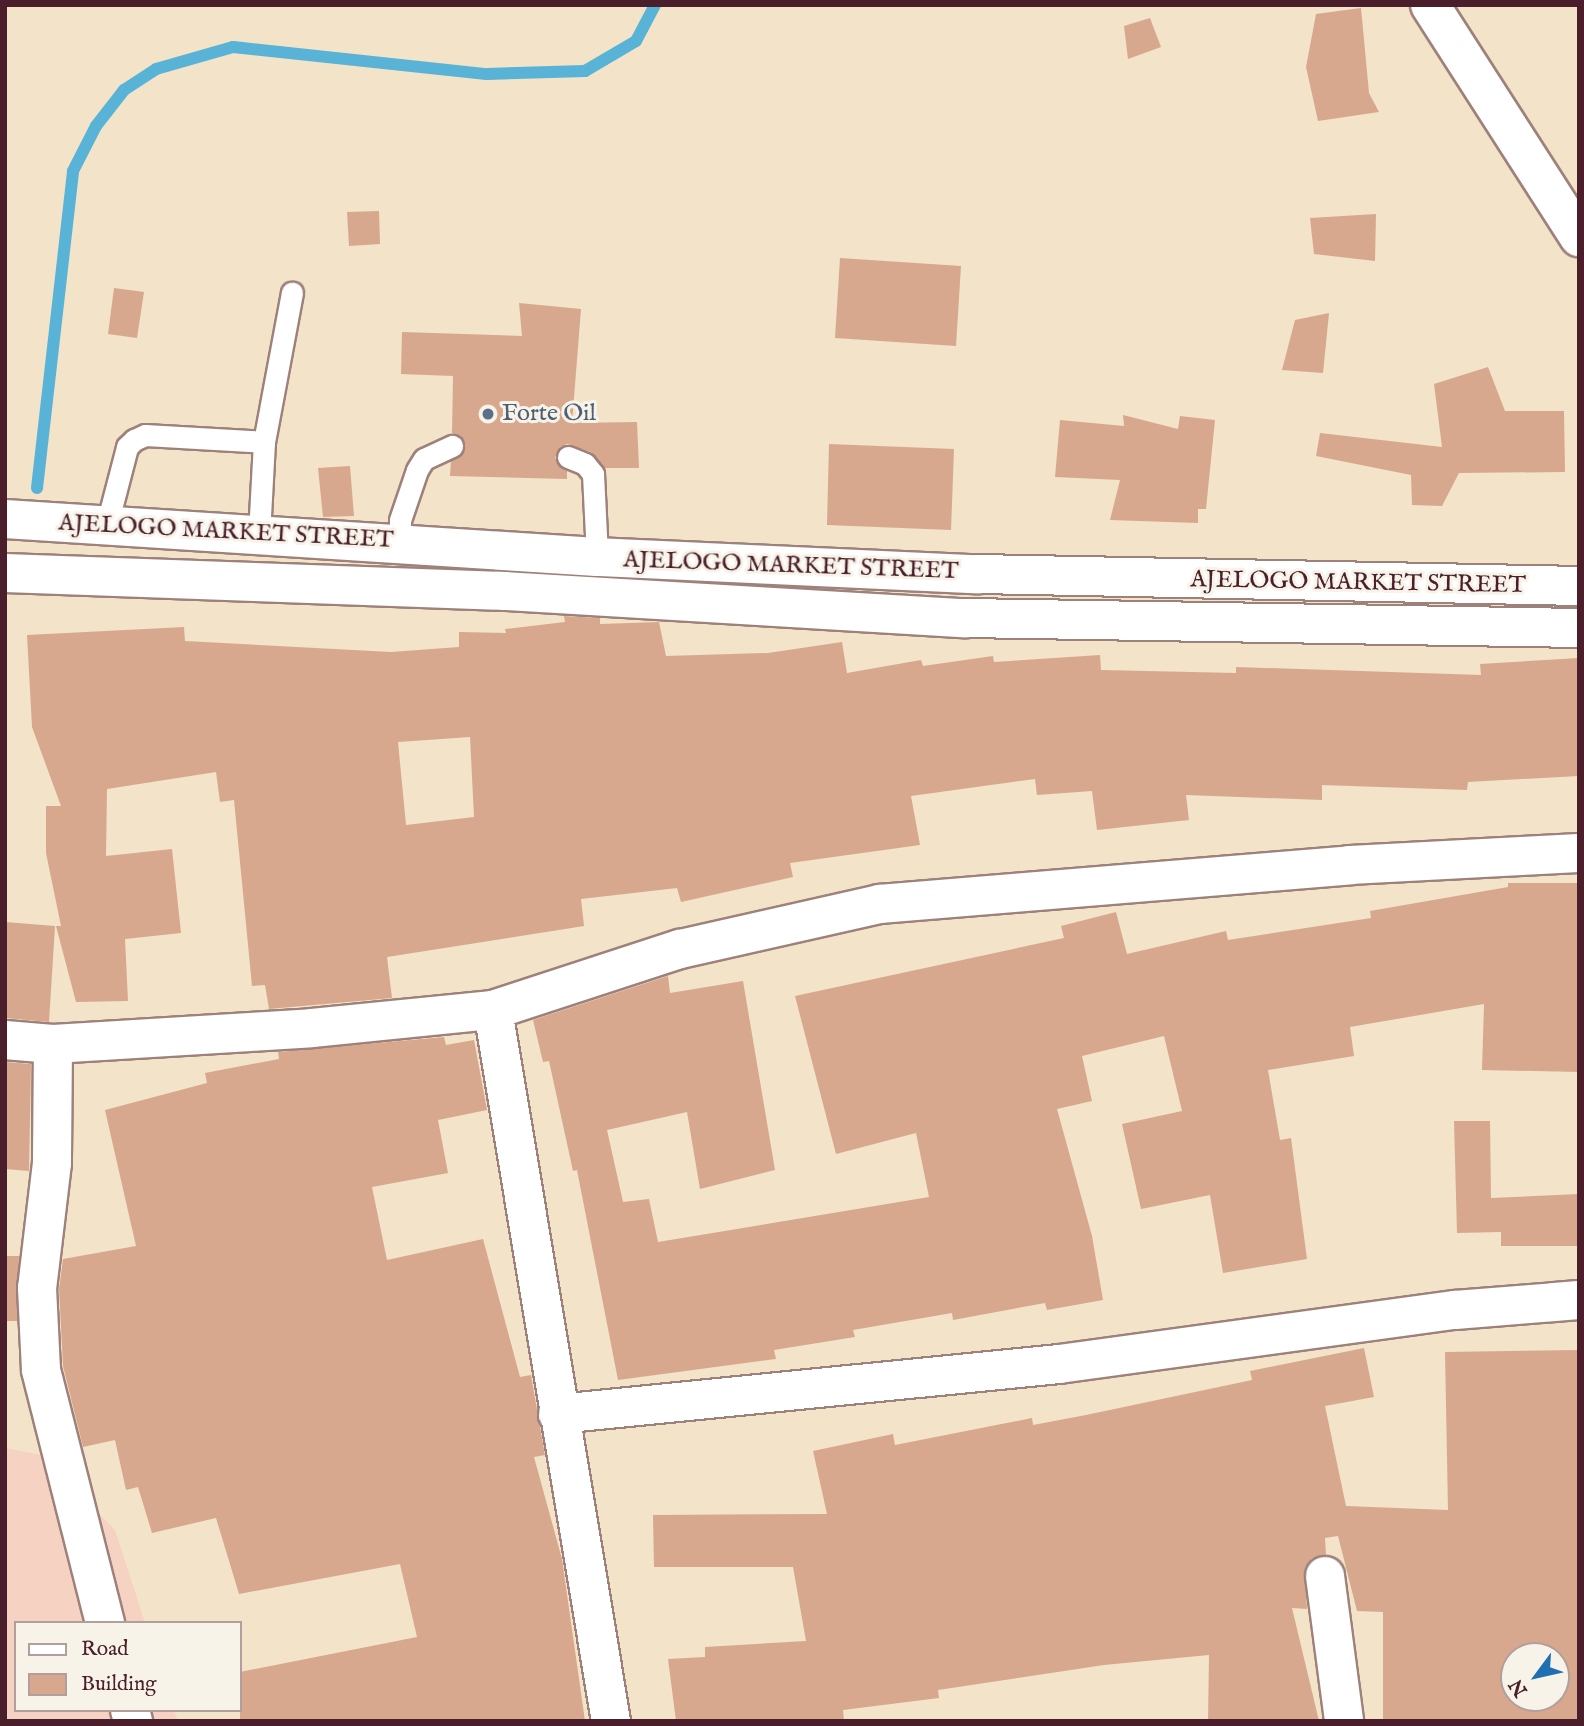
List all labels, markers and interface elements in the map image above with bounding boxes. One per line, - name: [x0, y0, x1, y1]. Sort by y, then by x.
- place label: Forte Oil: [502, 400, 596, 428]
- marker: Forte Oil: [480, 406, 496, 422]
- street label: AJELOGO MARKET STREET: [58, 509, 394, 555]
- street label: AJELOGO MARKET STREET: [623, 546, 959, 586]
- street label: AJELOGO MARKET STREET: [1190, 566, 1526, 600]
- legend: [14, 1621, 242, 1712]
- text: Road: [81, 1636, 128, 1663]
- north arrow: [1500, 1642, 1570, 1712]
- text: Building: [81, 1671, 156, 1698]
- text: N: [1505, 1674, 1534, 1701]

